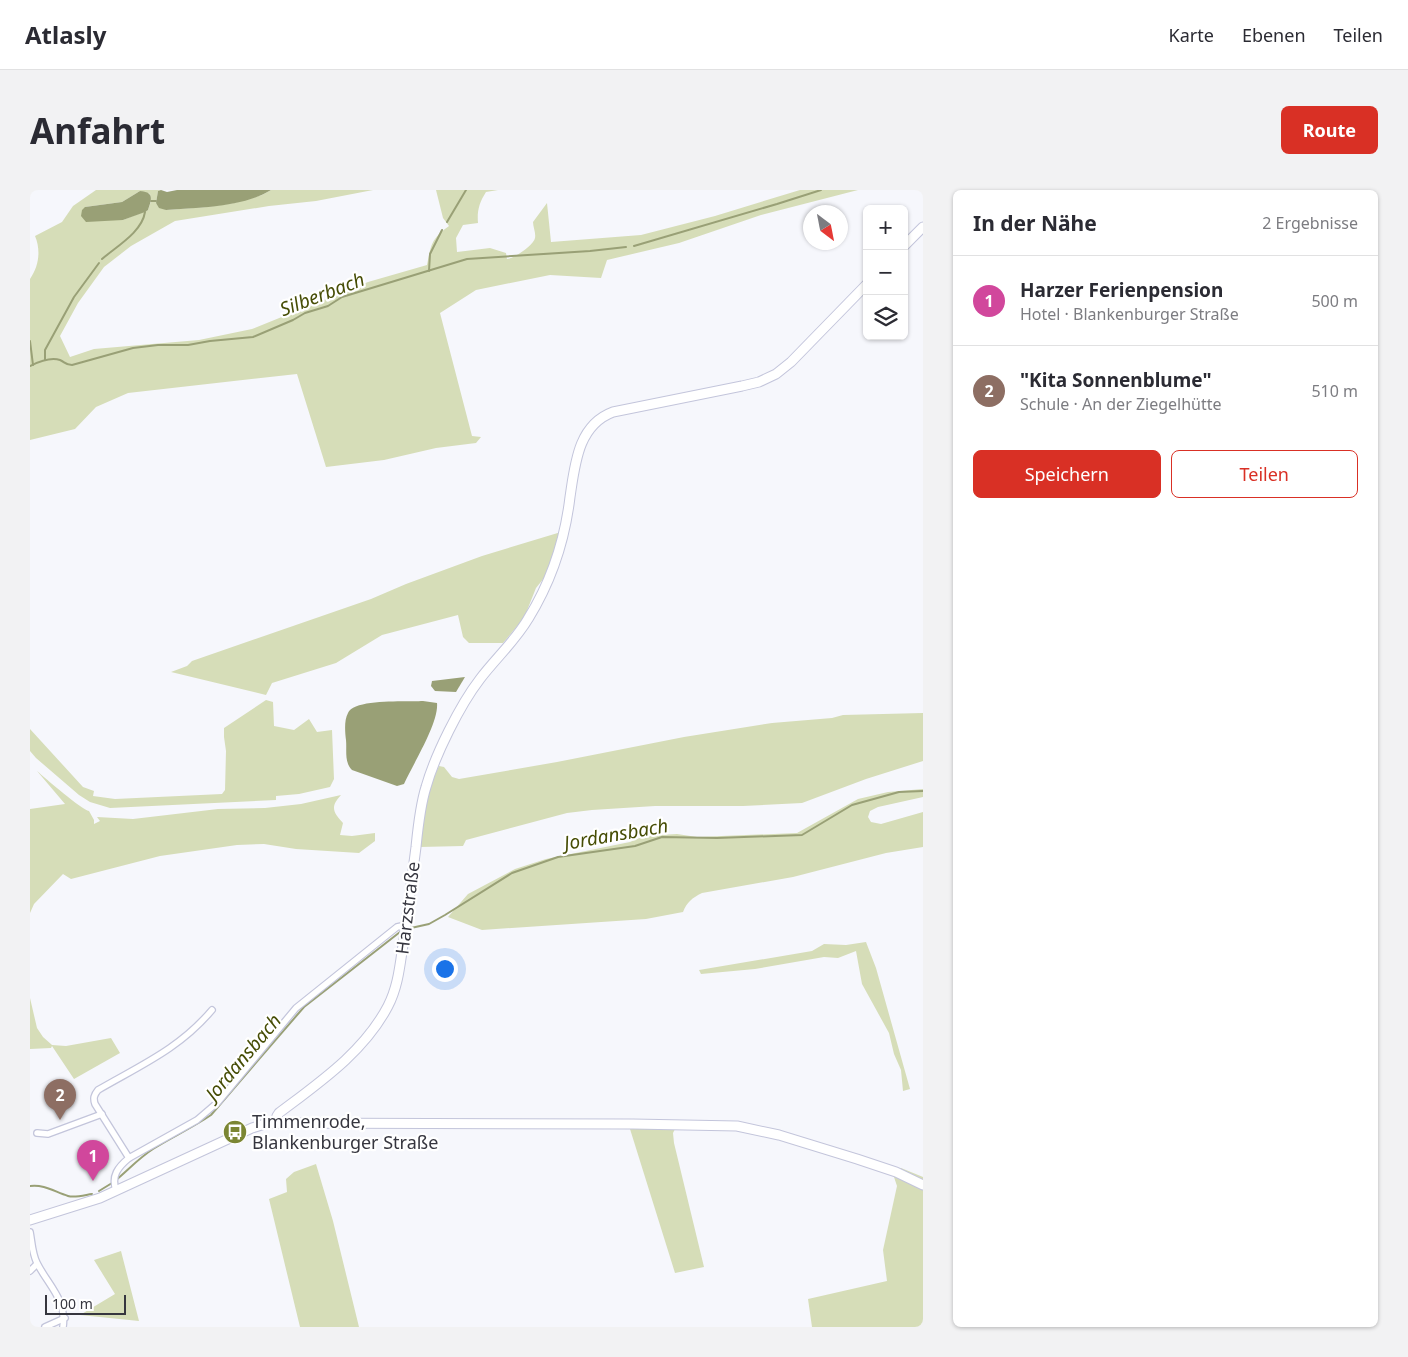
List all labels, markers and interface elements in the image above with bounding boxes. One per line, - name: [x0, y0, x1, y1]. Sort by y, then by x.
- text: Atlasly: [25, 18, 106, 51]
- text: Karte: [1169, 23, 1214, 47]
- text: Ebenen: [1242, 23, 1306, 47]
- text: Teilen: [1334, 23, 1383, 47]
- button: Route: [1281, 106, 1378, 154]
- text: Anfahrt: [30, 107, 165, 154]
- north arrow: [803, 205, 848, 250]
- map controls: [863, 205, 908, 340]
- button: +: [863, 205, 908, 250]
- text: In der Nähe: [973, 209, 1097, 237]
- text: 2 Ergebnisse: [1262, 212, 1358, 234]
- button: −: [863, 250, 908, 295]
- water label: Silberbach: [276, 266, 368, 322]
- text: Harzer Ferienpension: [1020, 277, 1223, 303]
- text: 1: [984, 290, 994, 312]
- text: 500 m: [1311, 290, 1358, 312]
- button: layers: [863, 295, 908, 340]
- text: Hotel · Blankenburger Straße: [1020, 303, 1239, 325]
- text: "Kita Sonnenblume": [1020, 367, 1212, 393]
- text: 2: [984, 380, 994, 402]
- text: 510 m: [1311, 380, 1358, 402]
- text: Schule · An der Ziegelhütte: [1020, 393, 1222, 415]
- button: Speichern: [973, 450, 1161, 498]
- button: Teilen: [1171, 450, 1358, 498]
- water label: Jordansbach: [559, 812, 670, 856]
- street label: Harzstraße: [389, 860, 425, 956]
- your location: [432, 956, 458, 982]
- water label: Jordansbach: [197, 1008, 287, 1108]
- pin: 2: [44, 1079, 76, 1120]
- place label: Timmenrode, Blankenburger Straße: [252, 1109, 438, 1154]
- bus stop icon: Timmenrode, Blankenburger Straße: [222, 1119, 248, 1145]
- pin: 1: [77, 1140, 109, 1181]
- scale bar: [45, 1292, 126, 1315]
- text: 100 m: [52, 1294, 93, 1313]

